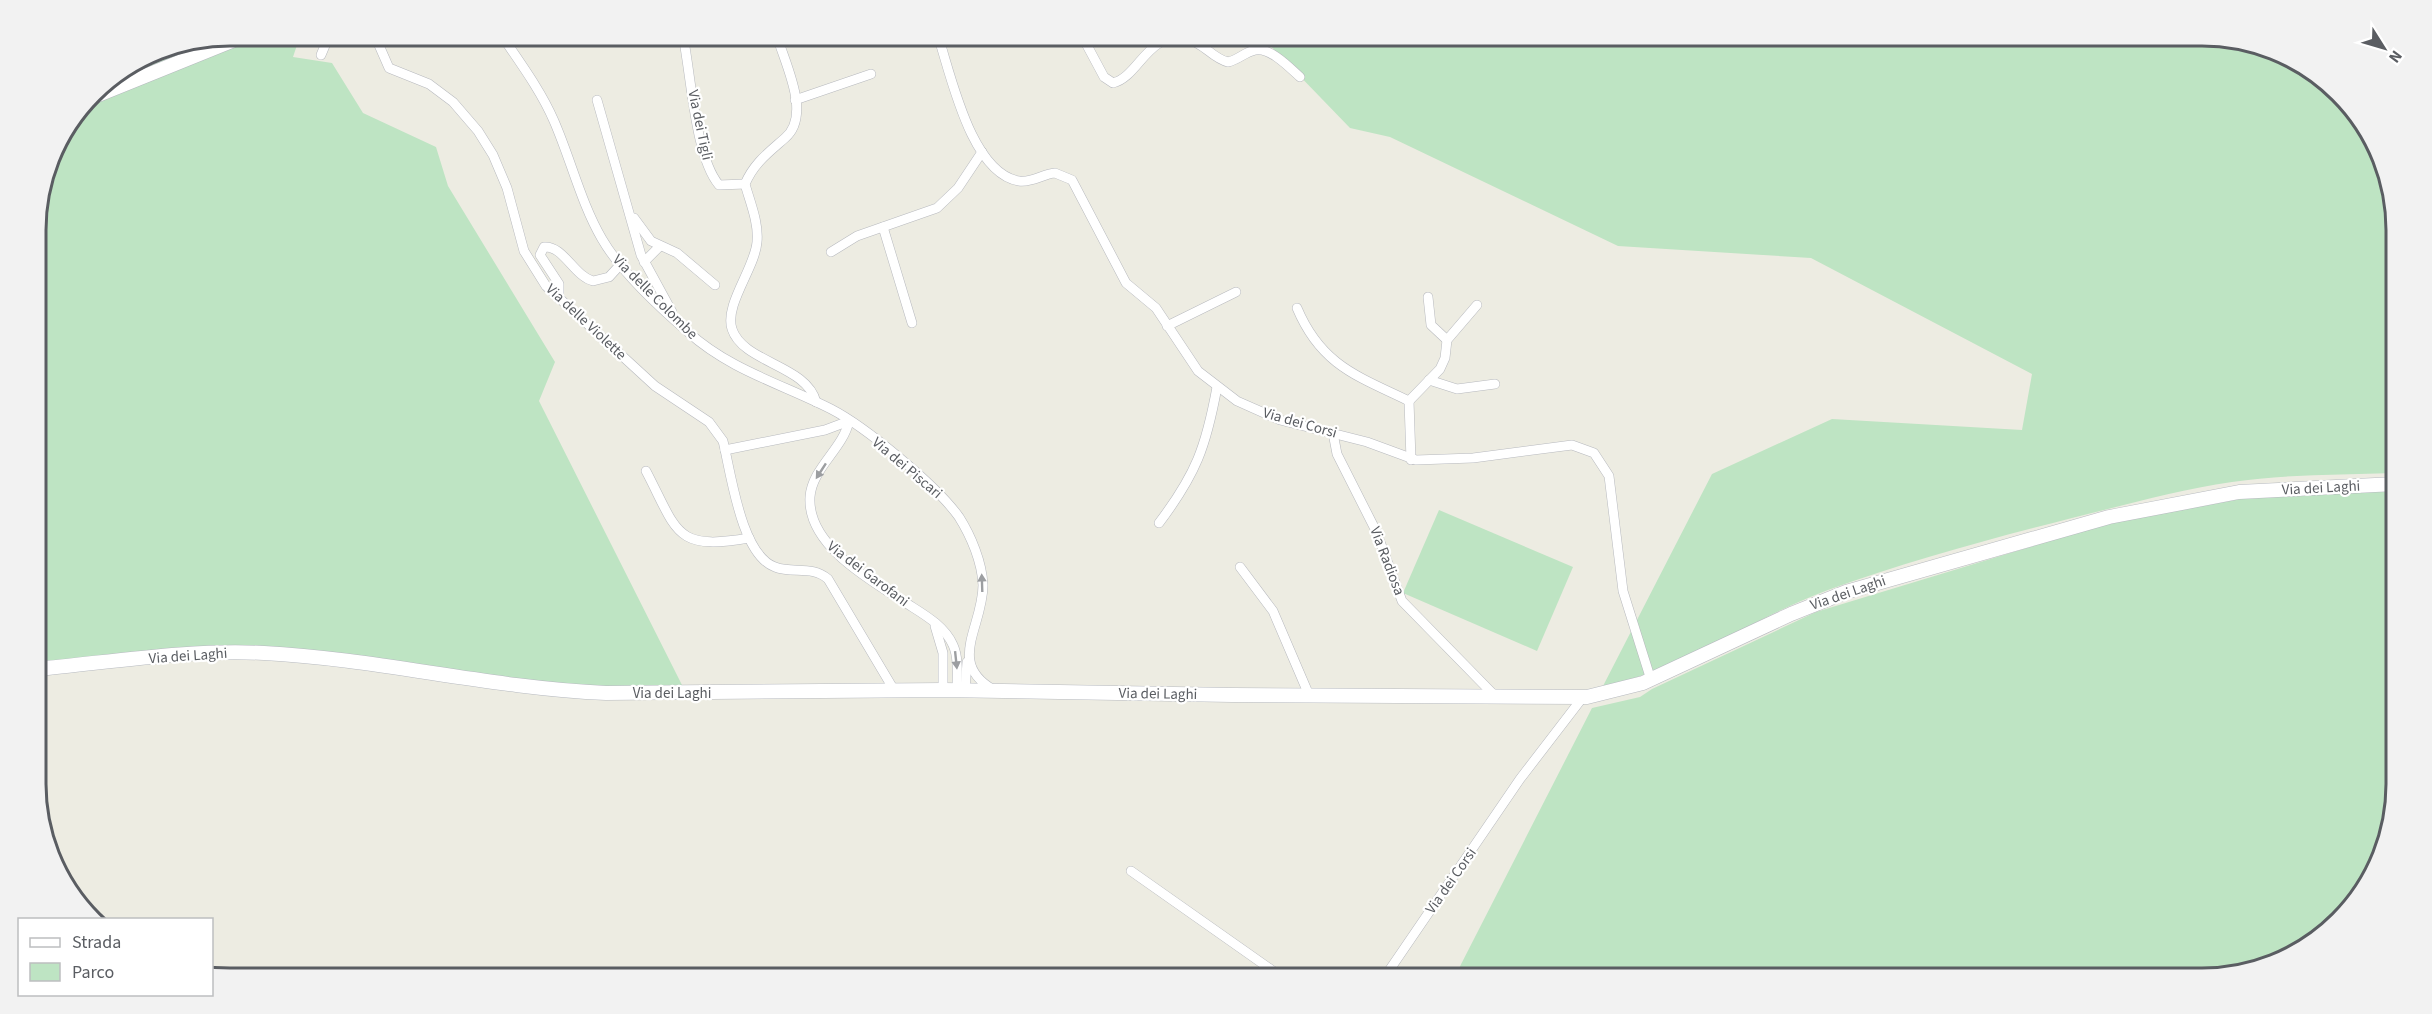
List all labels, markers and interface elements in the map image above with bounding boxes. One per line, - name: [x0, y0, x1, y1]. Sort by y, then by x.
- north arrow: [2354, 18, 2414, 78]
- text: N: [2383, 46, 2407, 67]
- street label: Via dei Tigli: [682, 88, 718, 162]
- street label: Via delle Colombe: [608, 250, 702, 344]
- street label: Via delle Violette: [541, 279, 631, 365]
- street label: Via dei Corsi: [1260, 402, 1340, 444]
- street label: Via dei Piscari: [867, 432, 947, 504]
- one-way arrow: [815, 463, 827, 479]
- street label: Via dei Laghi: [2281, 475, 2361, 501]
- street label: Via Radiosa: [1364, 524, 1410, 598]
- street label: Via dei Garofani: [823, 536, 913, 612]
- street label: Via dei Laghi: [1807, 570, 1889, 616]
- one-way arrow: [977, 574, 986, 593]
- street label: Via dei Laghi: [148, 643, 228, 669]
- one-way arrow: [951, 650, 961, 669]
- street label: Via dei Laghi: [633, 683, 711, 704]
- street label: Via dei Laghi: [1118, 683, 1198, 705]
- street label: Via dei Corsi: [1421, 844, 1481, 918]
- legend: [18, 918, 213, 996]
- text: Strada: [72, 930, 121, 955]
- text: Parco: [72, 960, 114, 985]

